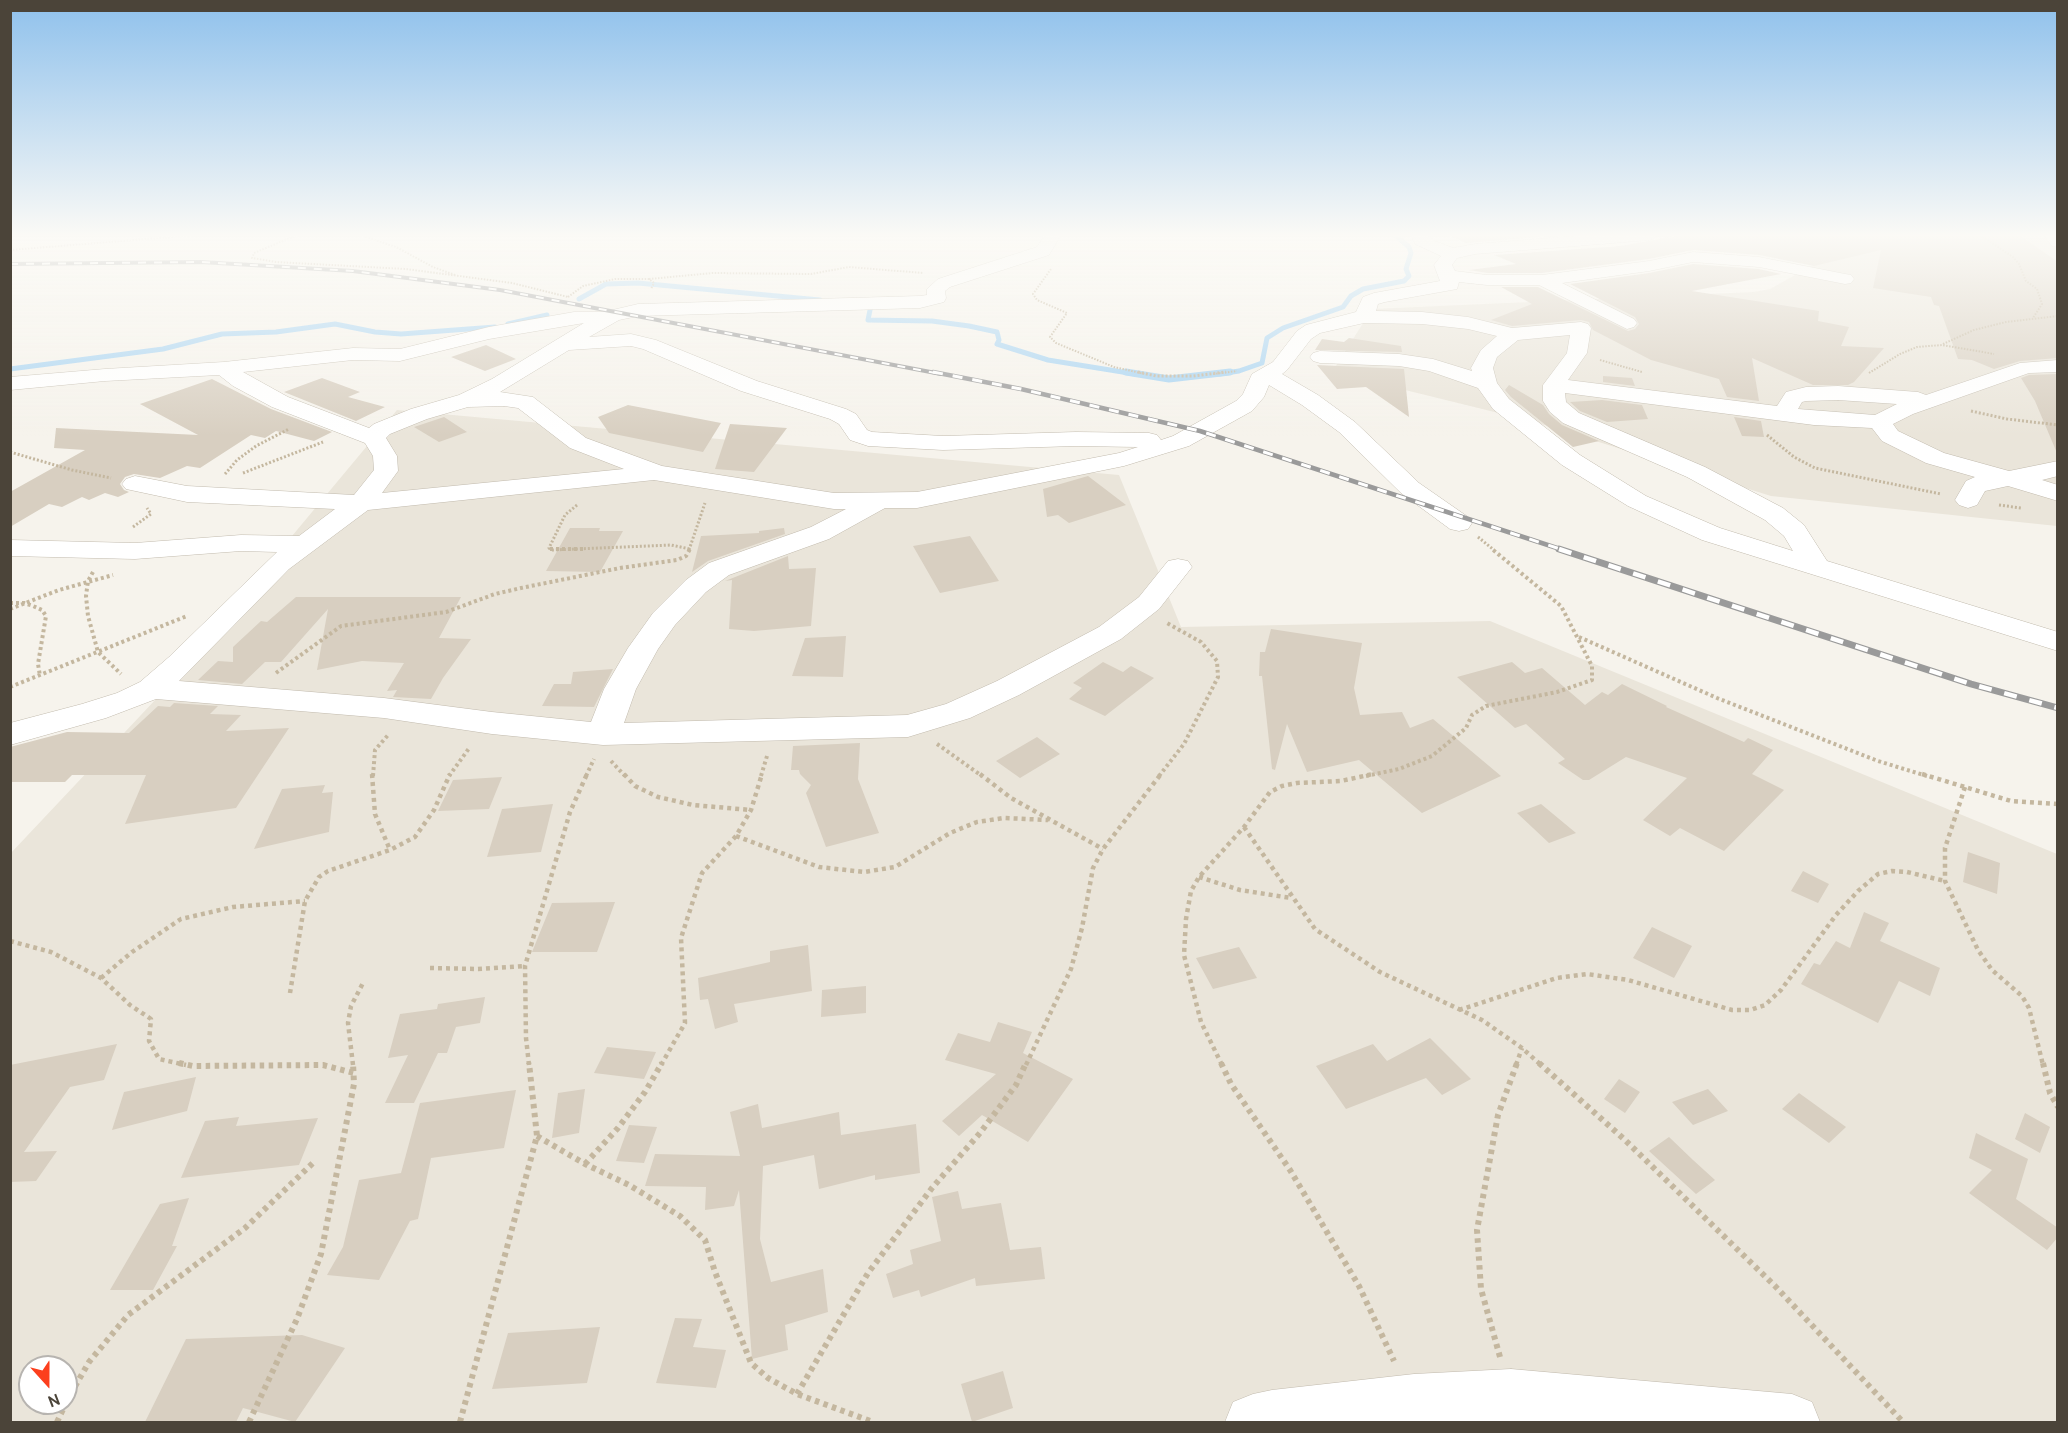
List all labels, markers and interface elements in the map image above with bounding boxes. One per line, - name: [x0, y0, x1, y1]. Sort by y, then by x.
- north arrow: [18, 1355, 78, 1415]
- text: N: [45, 1390, 63, 1411]

